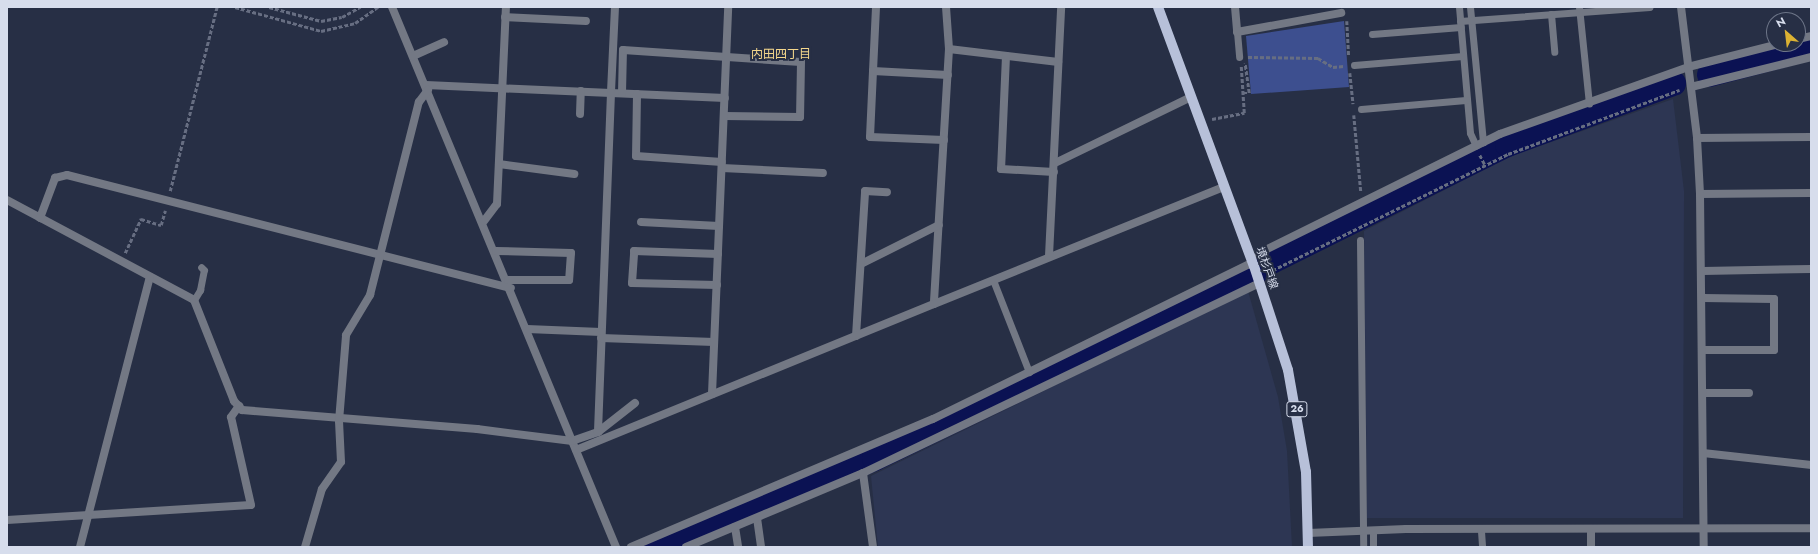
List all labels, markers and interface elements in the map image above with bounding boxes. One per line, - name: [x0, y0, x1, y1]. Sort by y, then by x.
- north arrow: [1766, 12, 1806, 52]
- text: N: [1773, 13, 1788, 31]
- district label: 内田四丁目: [751, 48, 811, 62]
- street label: 境杉戸線: [1253, 245, 1281, 291]
- road number: 26: [1286, 401, 1308, 417]

